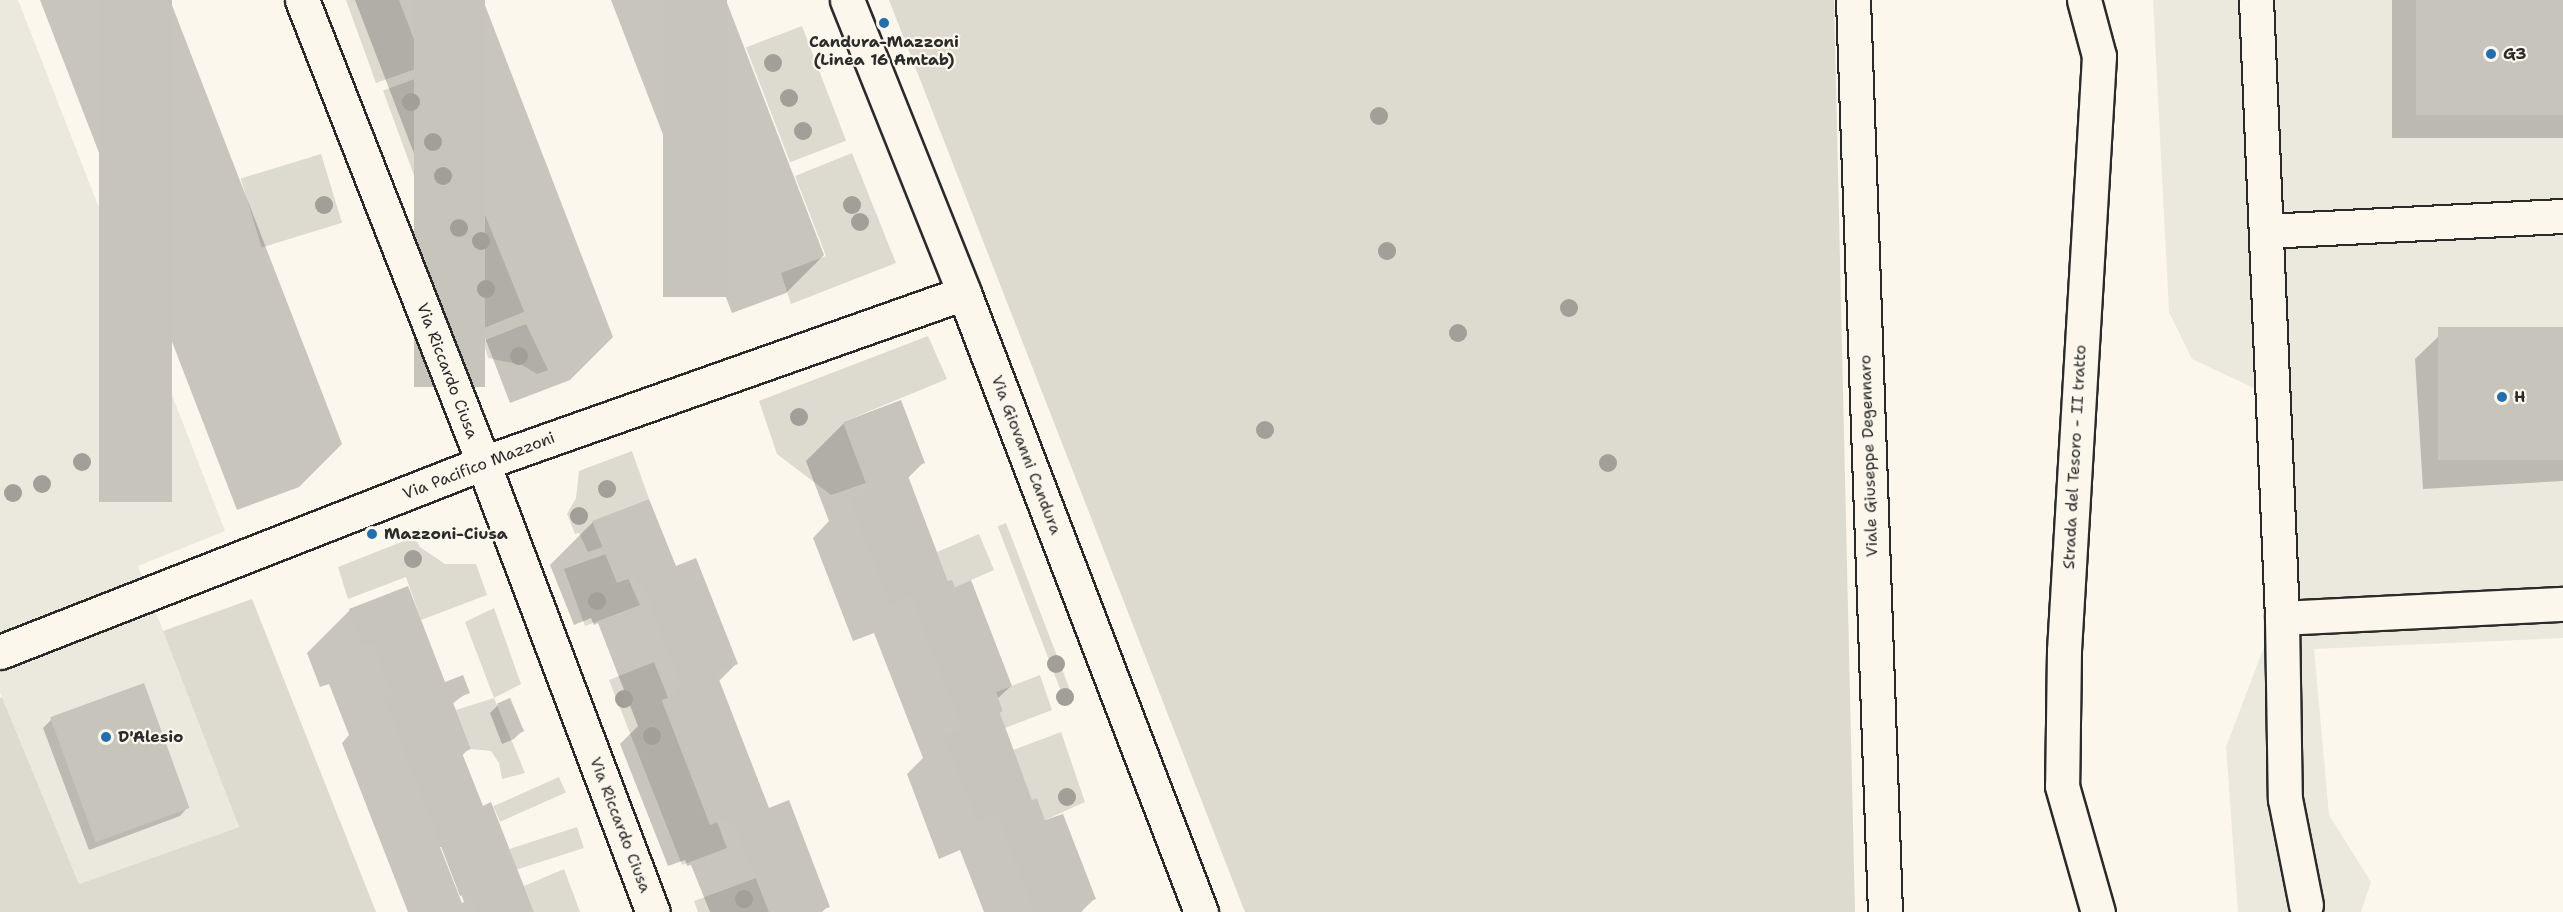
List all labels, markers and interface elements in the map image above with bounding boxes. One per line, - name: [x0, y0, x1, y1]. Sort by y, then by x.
- marker: Candura-Mazzoni (Linea 16 Amtab): [877, 16, 891, 30]
- place label: Candura-Mazzoni (Linea 16 Amtab): [809, 32, 959, 70]
- place label: G3: [2503, 44, 2526, 64]
- marker: G3: [2484, 47, 2498, 61]
- street label: Via Riccardo Ciusa: [412, 300, 482, 442]
- street label: Strada del Tesoro - II tratto: [2060, 344, 2090, 570]
- street label: Viale Giuseppe Degennaro: [1856, 355, 1882, 557]
- street label: Via Giovanni Candura: [987, 373, 1065, 537]
- place label: H: [2514, 387, 2526, 407]
- marker: H: [2495, 390, 2509, 404]
- street label: Via Pacifico Mazzoni: [400, 428, 558, 504]
- place label: Mazzoni-Ciusa: [384, 524, 508, 544]
- marker: Mazzoni-Ciusa: [365, 527, 379, 541]
- place label: D'Alesio: [118, 727, 183, 747]
- marker: D'Alesio: [99, 730, 113, 744]
- street label: Via Riccardo Ciusa: [585, 754, 655, 896]

